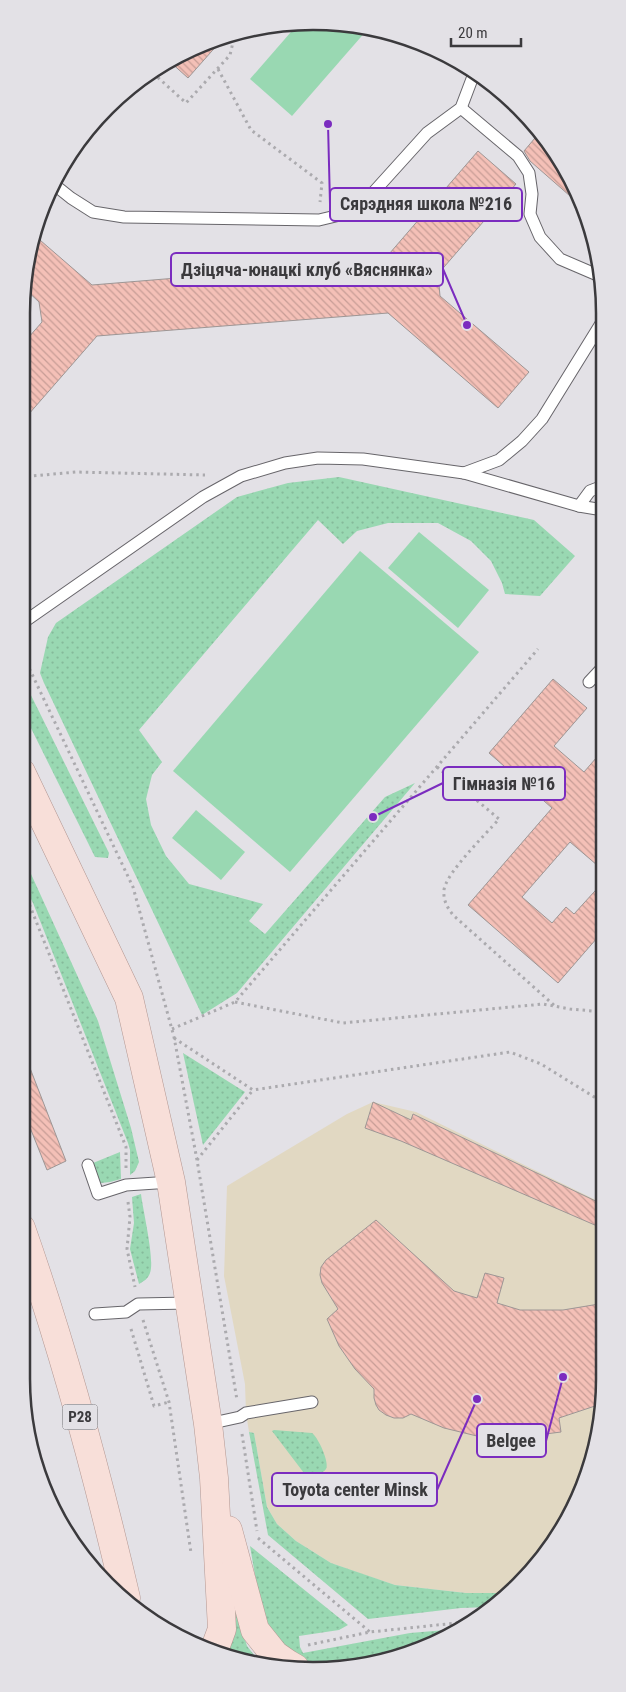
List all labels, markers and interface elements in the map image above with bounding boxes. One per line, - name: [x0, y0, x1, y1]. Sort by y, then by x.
- scale bar: [451, 15, 521, 47]
- text: 20 m: [458, 24, 488, 42]
- callout: Сярэдняя школа №216: [330, 188, 522, 221]
- text: Сярэдняя школа №216: [340, 193, 512, 214]
- callout: Дзіцяча-юнацкі клуб «Вяснянка»: [171, 253, 443, 286]
- text: Дзіцяча-юнацкі клуб «Вяснянка»: [181, 259, 433, 280]
- callout: Гімназія №16: [443, 767, 565, 800]
- text: Гімназія №16: [453, 773, 555, 794]
- road number: Р28: [62, 1404, 98, 1430]
- callout: Belgee: [477, 1424, 546, 1457]
- text: Belgee: [486, 1430, 536, 1451]
- callout: Toyota center Minsk: [272, 1473, 437, 1506]
- text: Toyota center Minsk: [282, 1479, 428, 1500]

